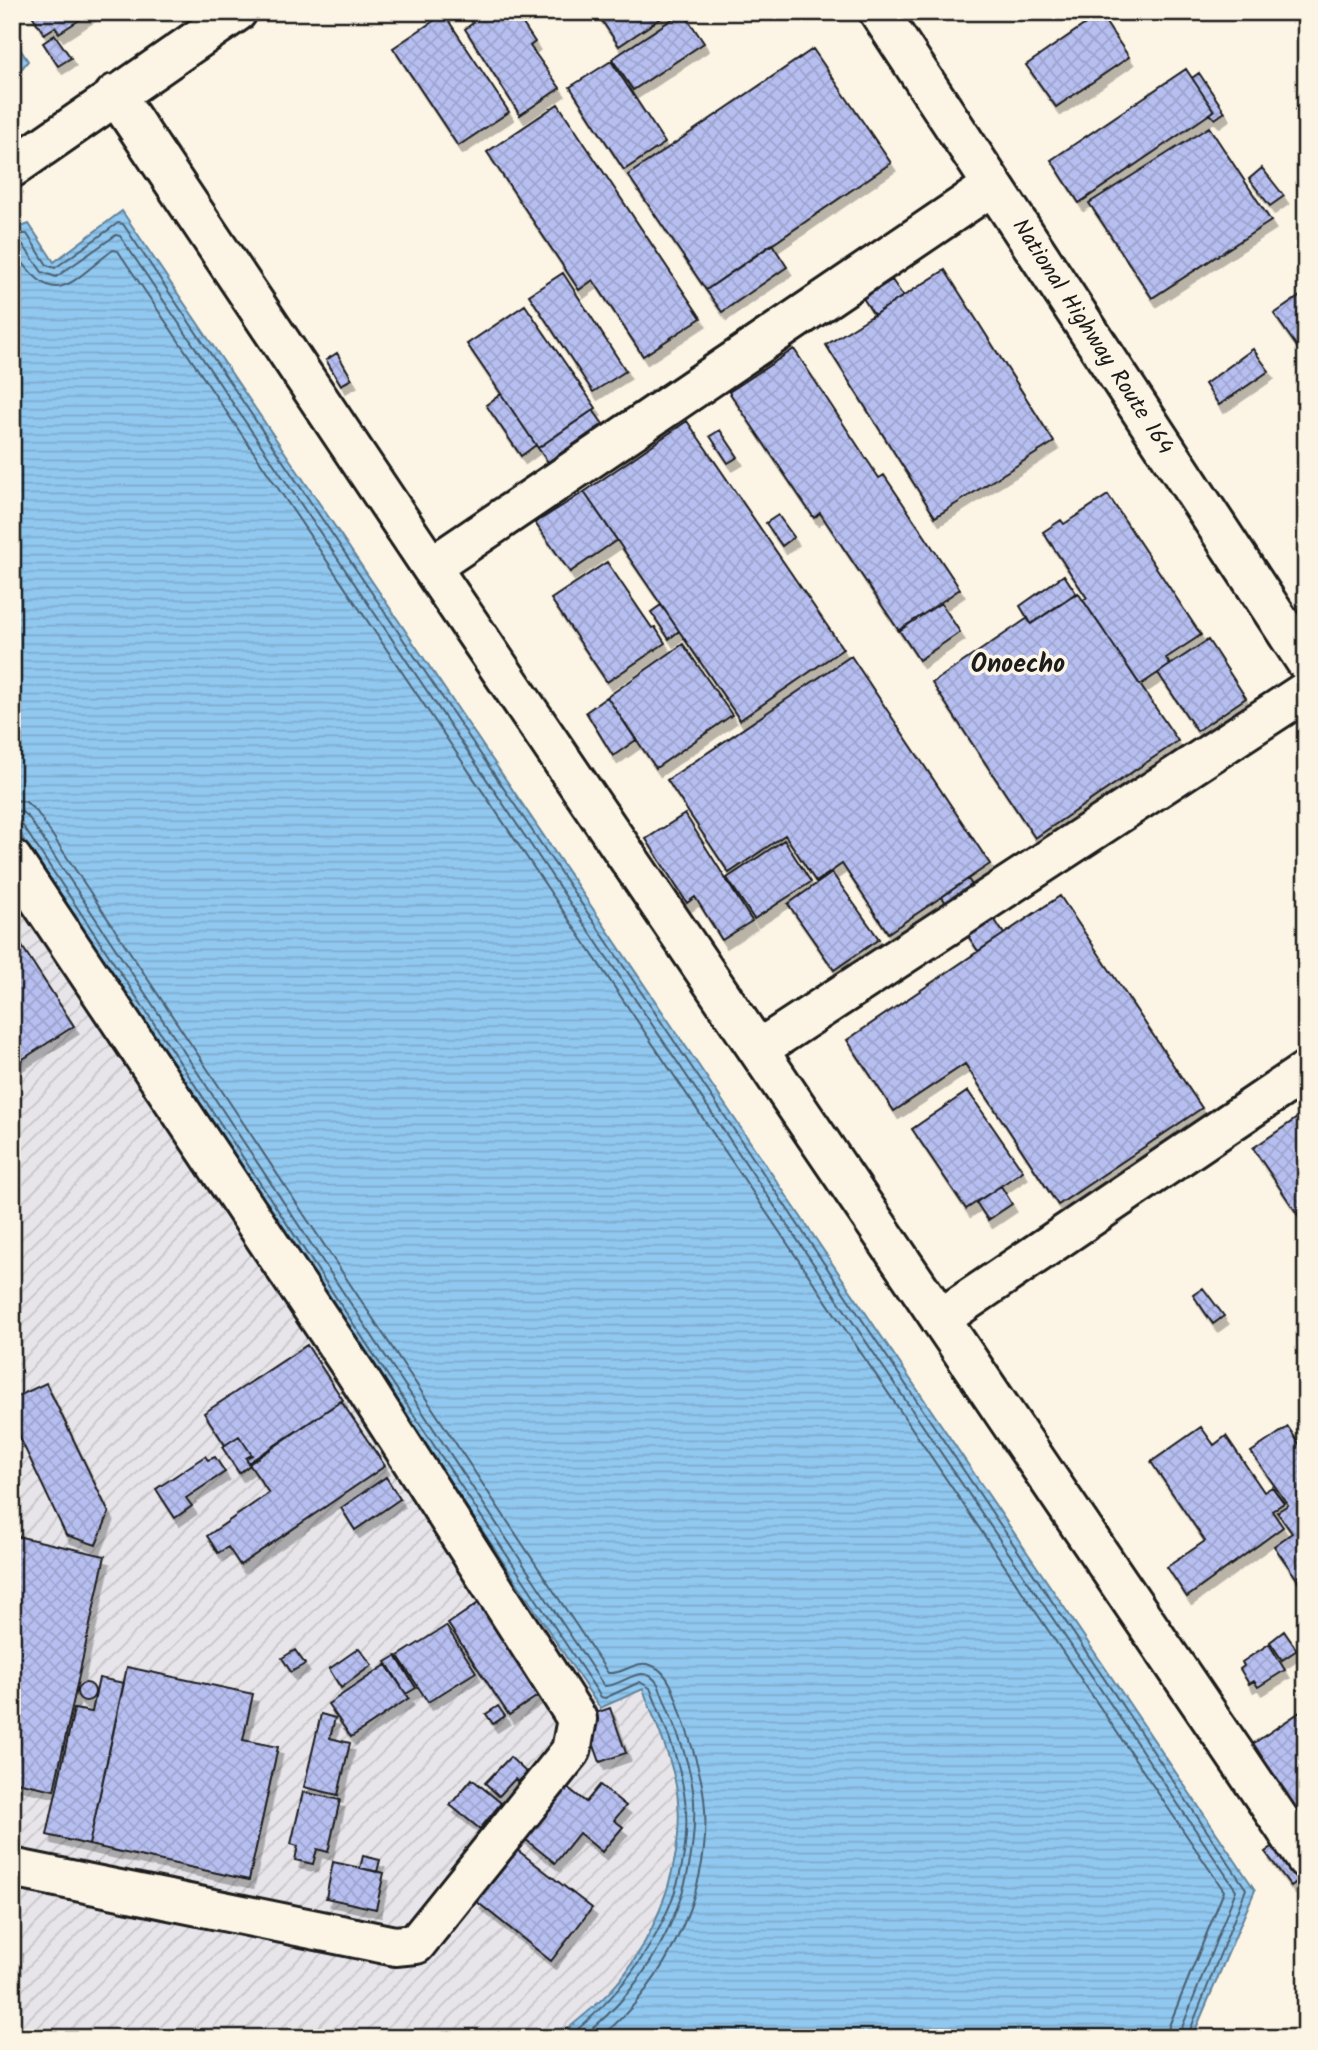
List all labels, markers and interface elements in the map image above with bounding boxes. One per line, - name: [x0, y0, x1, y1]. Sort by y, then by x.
- street label: National Highway Route 164: [1002, 212, 1182, 462]
- district label: Onoecho: [971, 644, 1065, 686]

